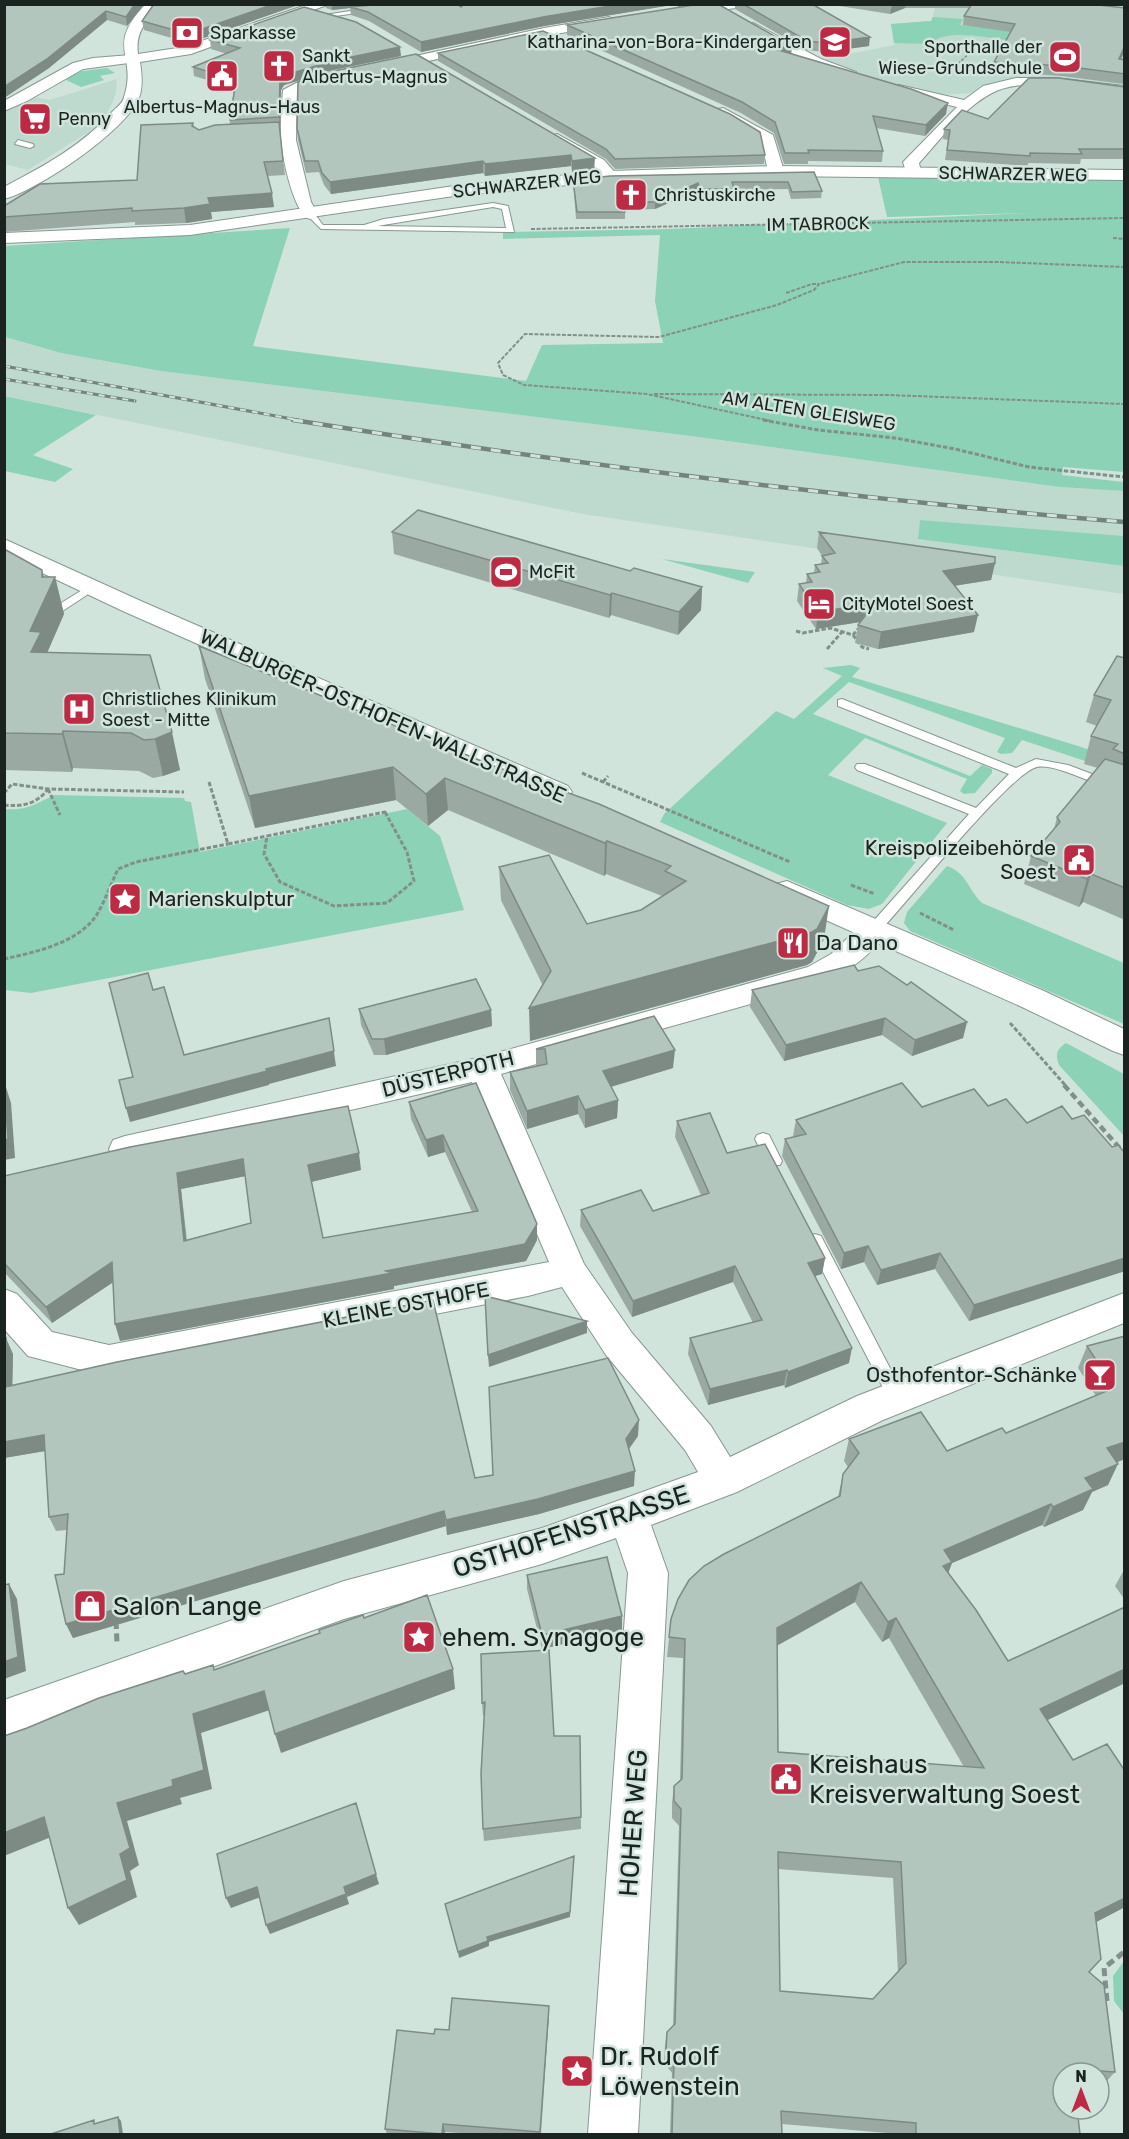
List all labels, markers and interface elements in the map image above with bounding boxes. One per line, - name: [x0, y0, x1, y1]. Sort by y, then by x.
- bank icon: Sparkasse: [169, 15, 205, 51]
- place label: Sparkasse: [210, 22, 296, 44]
- school or university icon: Katharina-von-Bora-Kindergarten: [817, 24, 853, 60]
- place label: Katharina-von-Bora-Kindergarten: [527, 31, 812, 53]
- place label: Sporthalle der Wiese-Grundschule: [878, 36, 1042, 79]
- sports icon: Sporthalle der Wiese-Grundschule: [1047, 39, 1083, 75]
- place label: Sankt Albertus-Magnus: [302, 45, 447, 88]
- church icon: Sankt Albertus-Magnus: [261, 48, 297, 84]
- public building icon: Albertus-Magnus-Haus: [204, 58, 240, 94]
- place label: Albertus-Magnus-Haus: [124, 96, 320, 118]
- supermarket icon: Penny: [17, 101, 53, 137]
- place label: Penny: [58, 108, 111, 130]
- street label: SCHWARZER WEG: [938, 162, 1088, 186]
- street label: SCHWARZER WEG: [452, 165, 602, 203]
- church icon: Christuskirche: [613, 177, 649, 213]
- place label: Christuskirche: [654, 184, 776, 206]
- street label: IM TABROCK: [766, 212, 870, 236]
- street label: AM ALTEN GLEISWEG: [721, 386, 897, 436]
- sports icon: McFit: [488, 554, 524, 590]
- place label: McFit: [529, 561, 575, 583]
- hotel icon: CityMotel Soest: [801, 586, 837, 622]
- place label: CityMotel Soest: [842, 593, 974, 615]
- street label: WALBURGER-OSTHOFEN-WALLSTRASSE: [196, 623, 570, 808]
- place label: Christliches Klinikum Soest - Mitte: [102, 688, 277, 731]
- hospital icon: Christliches Klinikum Soest - Mitte: [61, 691, 97, 727]
- place label: Kreispolizeibehörde Soest: [865, 835, 1056, 884]
- public building icon: Kreispolizeibehörde Soest: [1061, 842, 1097, 878]
- place icon: Marienskulptur: [107, 881, 143, 917]
- place label: Marienskulptur: [148, 886, 294, 911]
- restaurant icon: Da Dano: [775, 925, 811, 961]
- place label: Da Dano: [816, 930, 898, 955]
- street label: DÜSTERPOTH: [379, 1045, 517, 1102]
- street label: KLEINE OSTHOFE: [321, 1276, 491, 1333]
- bar icon: Osthofentor-Schänke: [1082, 1357, 1118, 1393]
- place label: Osthofentor-Schänke: [866, 1362, 1077, 1387]
- street label: OSTHOFENSTRASSE: [449, 1479, 693, 1584]
- shop icon: Salon Lange: [72, 1588, 108, 1624]
- place label: Salon Lange: [113, 1591, 262, 1622]
- place icon: ehem. Synagoge: [401, 1619, 437, 1655]
- place label: ehem. Synagoge: [442, 1622, 644, 1653]
- street label: HOHER WEG: [613, 1748, 654, 1898]
- place label: Kreishaus Kreisverwaltung Soest: [809, 1749, 1080, 1810]
- public building icon: Kreishaus Kreisverwaltung Soest: [768, 1761, 804, 1797]
- place label: Dr. Rudolf Löwenstein: [600, 2041, 740, 2102]
- place icon: Dr. Rudolf Löwenstein: [559, 2053, 595, 2089]
- north arrow: [1051, 2061, 1111, 2121]
- text: N: [1075, 2067, 1087, 2086]

